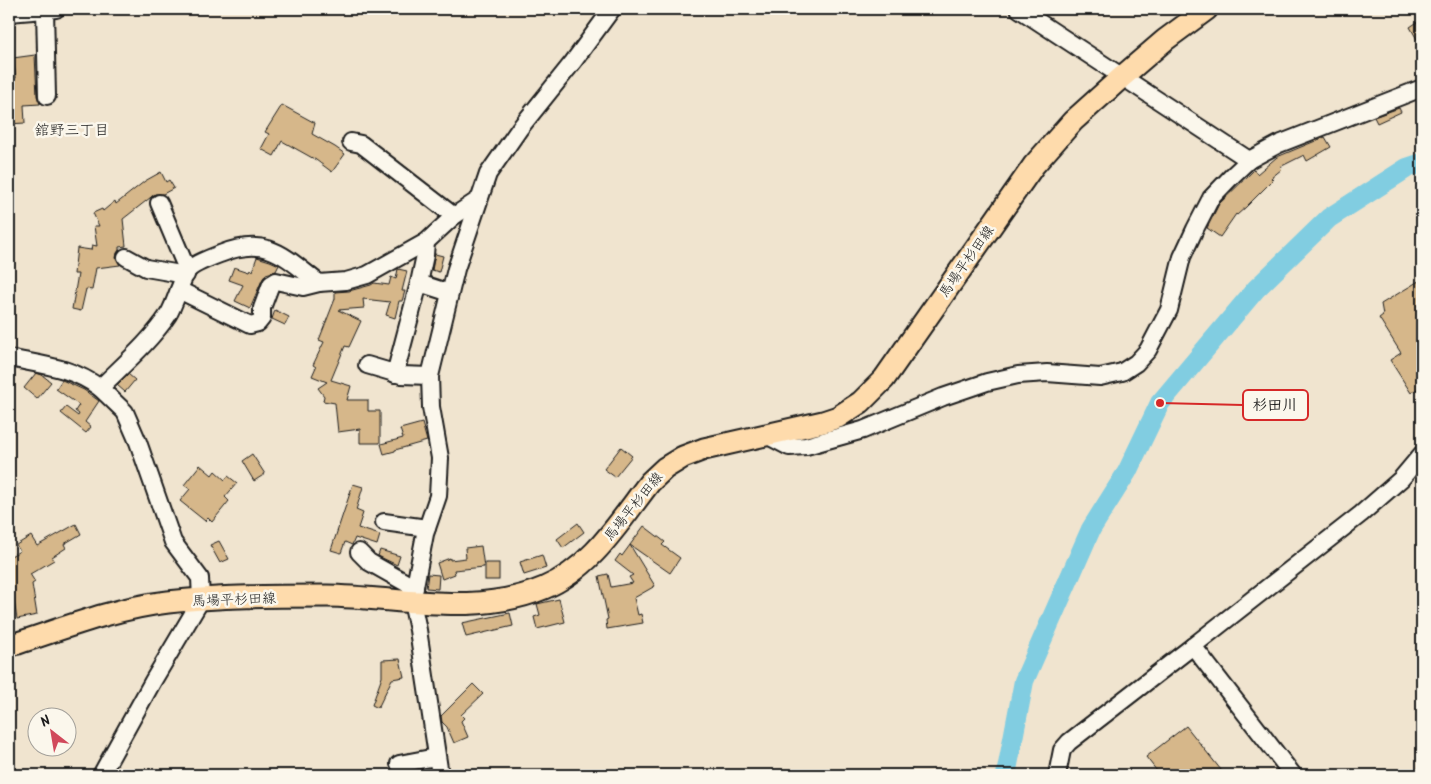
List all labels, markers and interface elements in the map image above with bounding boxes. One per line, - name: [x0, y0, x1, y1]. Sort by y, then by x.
- district label: 舘野三丁目: [34, 119, 110, 143]
- street label: 馬場平杉田線: [934, 221, 1000, 302]
- callout: 杉田川: [1243, 390, 1308, 420]
- text: 杉田川: [1252, 394, 1298, 418]
- street label: 馬場平杉田線: [599, 467, 669, 546]
- street label: 馬場平杉田線: [192, 588, 276, 612]
- north arrow: [28, 706, 78, 756]
- text: N: [36, 710, 55, 733]

